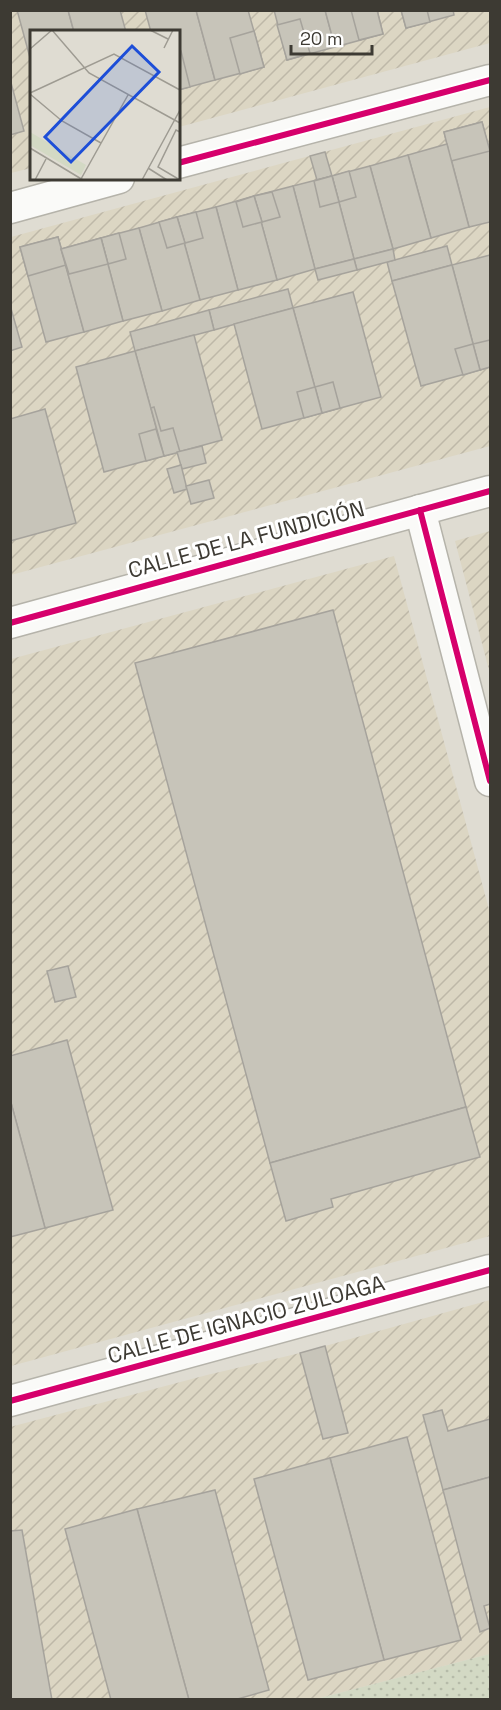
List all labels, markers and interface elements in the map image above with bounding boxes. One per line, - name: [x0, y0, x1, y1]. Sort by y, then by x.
- scale bar: [291, 18, 372, 56]
- text: 20 m: [300, 27, 343, 50]
- inset map: [30, 30, 180, 180]
- street label: CALLE DE LA FUNDICIÓN: [125, 494, 367, 584]
- street label: CALLE DE IGNACIO ZULOAGA: [104, 1268, 388, 1370]

